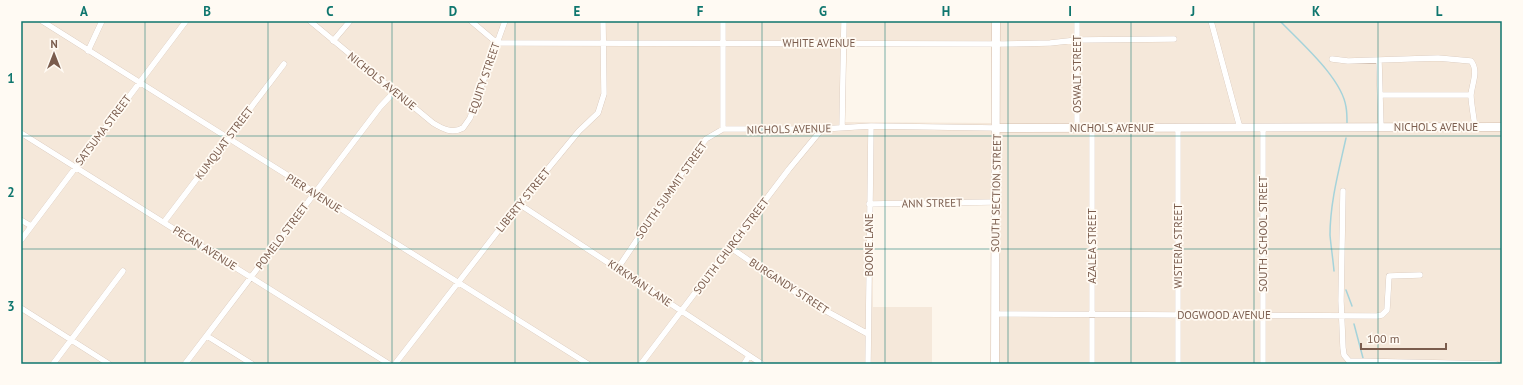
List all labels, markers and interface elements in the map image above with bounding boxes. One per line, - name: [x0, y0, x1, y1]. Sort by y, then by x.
- text: A: [80, 3, 88, 20]
- text: B: [203, 3, 211, 20]
- text: C: [326, 3, 334, 20]
- text: D: [449, 3, 457, 20]
- text: E: [574, 3, 581, 20]
- text: F: [697, 3, 704, 20]
- text: G: [819, 3, 827, 20]
- text: H: [942, 3, 950, 20]
- text: I: [1068, 3, 1072, 20]
- text: J: [1190, 3, 1195, 20]
- text: K: [1312, 3, 1320, 20]
- text: L: [1436, 3, 1443, 20]
- north arrow: [34, 34, 74, 74]
- street label: OSWALT STREET: [1070, 35, 1084, 113]
- street label: WHITE AVENUE: [783, 36, 856, 50]
- text: N: [50, 37, 58, 51]
- street label: EQUITY STREET: [465, 40, 503, 116]
- street label: NICHOLS AVENUE: [345, 49, 419, 113]
- text: 1: [7, 70, 15, 87]
- street label: SATSUMA STREET: [72, 92, 134, 168]
- street label: KUMQUAT STREET: [192, 104, 256, 182]
- street label: NICHOLS AVENUE: [1394, 120, 1478, 134]
- street label: NICHOLS AVENUE: [747, 121, 831, 137]
- street label: NICHOLS AVENUE: [1070, 121, 1154, 135]
- street label: SOUTH SECTION STREET: [988, 134, 1004, 252]
- street label: SOUTH SUMMIT STREET: [632, 139, 710, 241]
- street label: LIBERTY STREET: [493, 165, 553, 235]
- street label: PIER AVENUE: [284, 170, 344, 216]
- street label: SOUTH SCHOOL STREET: [1256, 176, 1270, 292]
- text: 2: [7, 184, 15, 201]
- street label: SOUTH CHURCH STREET: [690, 195, 772, 297]
- street label: ANN STREET: [902, 195, 962, 211]
- street label: POMELO STREET: [252, 200, 312, 272]
- street label: WISTERIA STREET: [1171, 203, 1185, 289]
- street label: AZALEA STREET: [1085, 208, 1099, 284]
- street label: BOONE LANE: [862, 213, 876, 277]
- street label: PECAN AVENUE: [170, 223, 240, 273]
- street label: BURGANDY STREET: [747, 255, 831, 317]
- street label: KIRKMAN LANE: [605, 256, 675, 310]
- text: 3: [7, 298, 15, 315]
- street label: DOGWOOD AVENUE: [1177, 308, 1271, 322]
- scale bar: [1361, 325, 1446, 351]
- text: 100 m: [1367, 331, 1400, 346]

